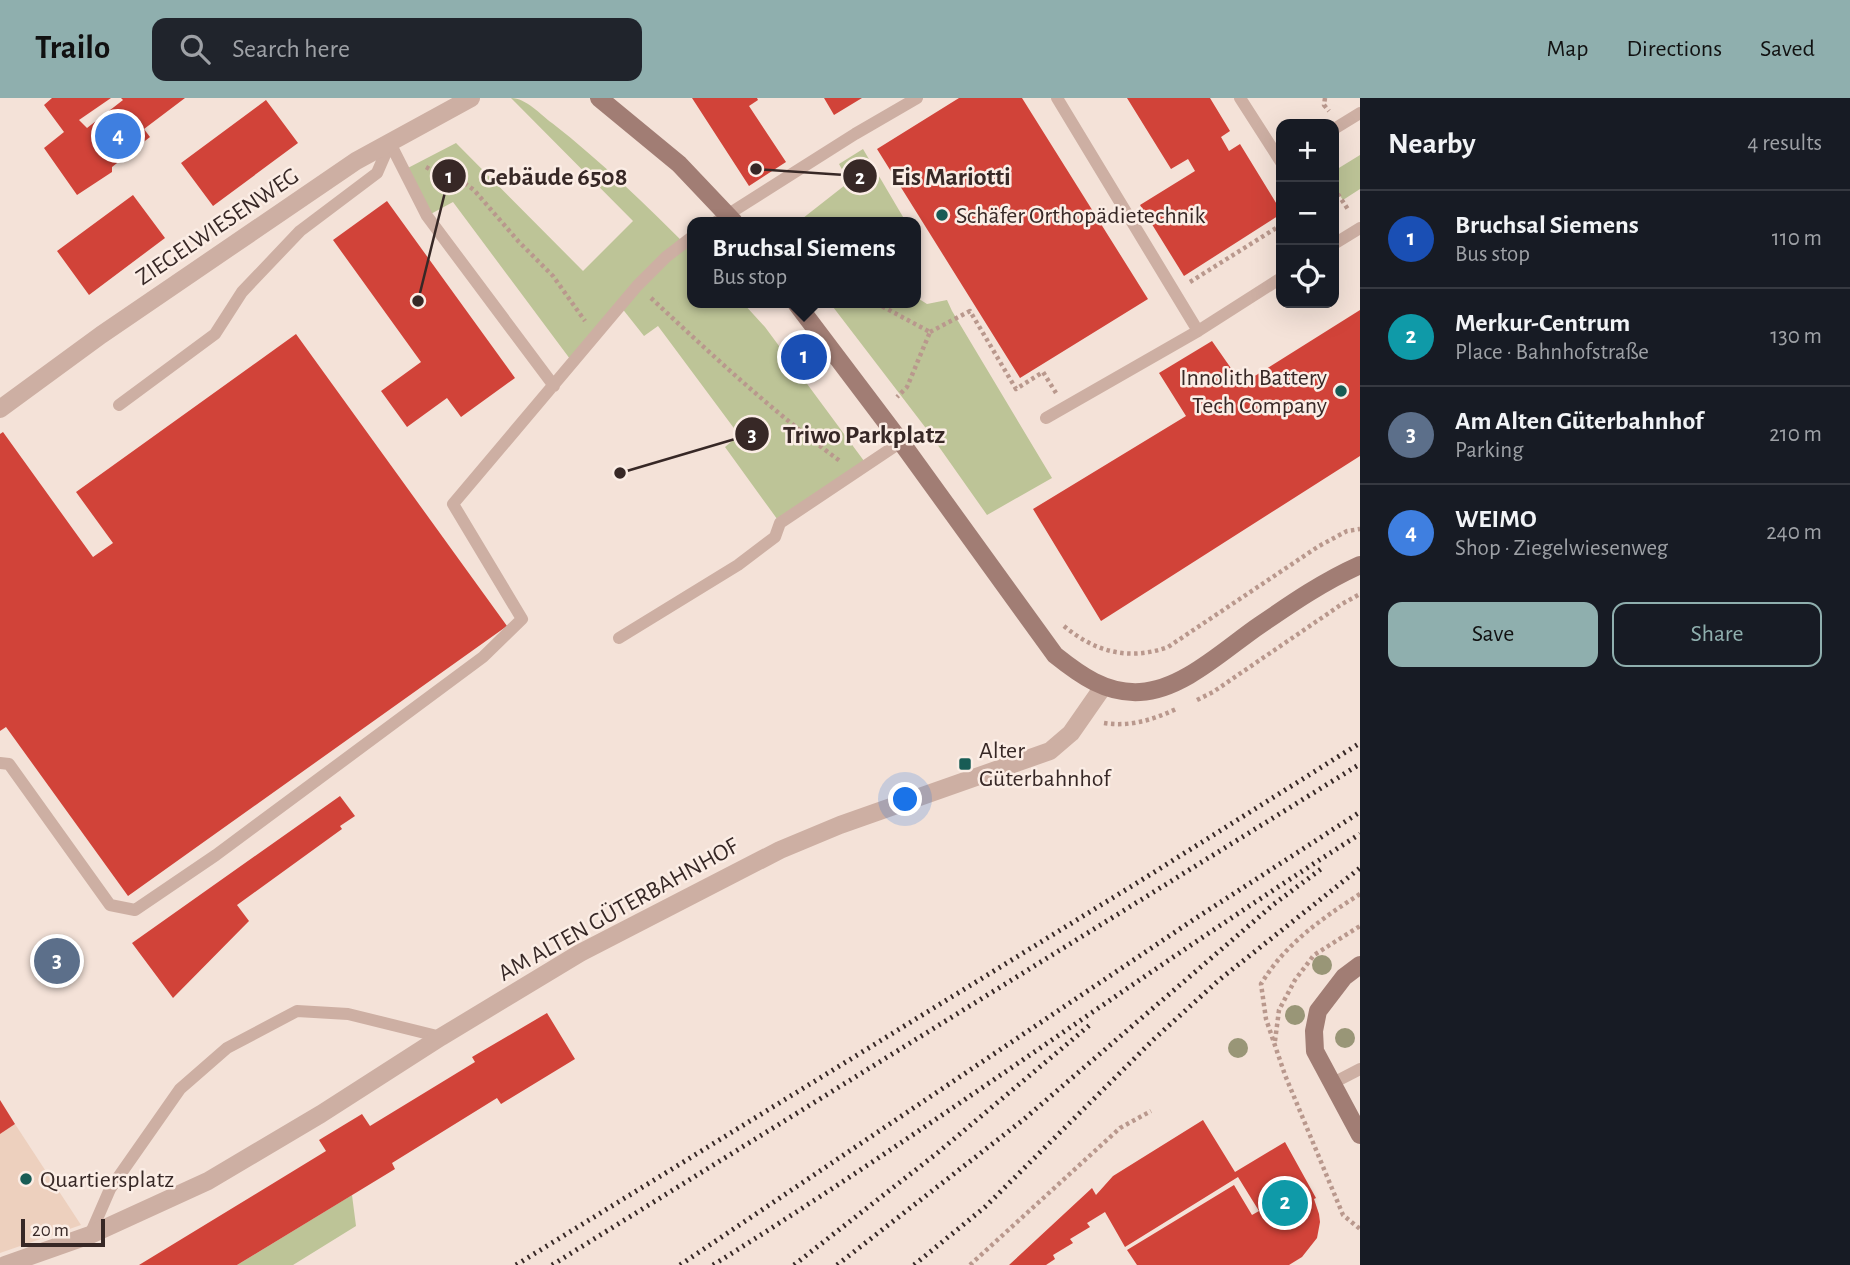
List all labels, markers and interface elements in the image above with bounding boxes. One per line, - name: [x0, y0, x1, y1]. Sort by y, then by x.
- search box: [152, 18, 642, 81]
- icon: search: [176, 30, 214, 68]
- text: Trailo: [35, 32, 110, 65]
- text: Search here: [232, 36, 350, 62]
- text: Map: [1546, 37, 1588, 61]
- text: Directions: [1626, 37, 1722, 61]
- text: Saved: [1760, 37, 1815, 61]
- pin: 4: [95, 110, 141, 162]
- map controls: [1276, 119, 1339, 308]
- button: +: [1276, 119, 1339, 182]
- text: Nearby: [1388, 129, 1476, 159]
- text: 4 results: [1747, 132, 1822, 155]
- callout: Gebäude 6508: [431, 152, 641, 199]
- callout: Eis Mariotti: [842, 153, 1025, 200]
- street label: ZIEGELWIESENWEG: [132, 164, 303, 290]
- text: Gebäude 6508: [480, 164, 628, 190]
- text: Eis Mariotti: [891, 164, 1011, 190]
- text: 1: [445, 166, 453, 187]
- text: 2: [855, 167, 865, 188]
- button: −: [1276, 182, 1339, 245]
- place label: Schäfer Orthopädietechnik: [956, 204, 1206, 228]
- marker: Schäfer Orthopädietechnik: [934, 207, 950, 223]
- text: Bruchsal Siemens: [1455, 212, 1639, 238]
- popup: [687, 217, 921, 308]
- text: 1: [1407, 227, 1415, 250]
- text: 110 m: [1772, 227, 1822, 250]
- text: Bruchsal Siemens: [712, 235, 896, 261]
- text: Bus stop: [1455, 243, 1530, 266]
- button: locate: [1276, 245, 1339, 308]
- text: Bus stop: [712, 266, 787, 289]
- text: Merkur-Centrum: [1455, 310, 1630, 336]
- text: 2: [1406, 325, 1416, 348]
- text: 130 m: [1770, 325, 1822, 348]
- pin: 1: [781, 331, 827, 383]
- text: Place · Bahnhofstraße: [1455, 341, 1649, 364]
- place label: Innolith Battery Tech Company: [1180, 366, 1327, 418]
- marker: Innolith Battery Tech Company: [1333, 383, 1349, 399]
- text: Am Alten Güterbahnhof: [1455, 408, 1703, 434]
- callout: Triwo Parkplatz: [734, 410, 960, 457]
- text: Triwo Parkplatz: [783, 422, 945, 448]
- text: 3: [1406, 423, 1416, 446]
- text: 210 m: [1769, 423, 1822, 446]
- text: 3: [747, 424, 757, 445]
- text: Parking: [1455, 439, 1523, 462]
- text: WEIMO: [1455, 506, 1537, 532]
- text: 4: [1405, 521, 1417, 544]
- text: 240 m: [1766, 521, 1822, 544]
- text: Shop · Ziegelwiesenweg: [1455, 537, 1668, 560]
- button: Save: [1388, 602, 1598, 667]
- button: Share: [1612, 602, 1822, 667]
- place label: Alter Güterbahnhof: [979, 739, 1112, 791]
- marker: Alter Güterbahnhof: [957, 756, 973, 772]
- your location: [888, 782, 922, 816]
- street label: AM ALTEN GÜTERBAHNHOF: [494, 833, 743, 986]
- pin: 3: [34, 935, 80, 987]
- place label: Quartiersplatz: [40, 1168, 174, 1192]
- marker: Quartiersplatz: [18, 1171, 34, 1187]
- pin: 2: [1262, 1177, 1308, 1229]
- scale bar: [21, 1216, 105, 1248]
- text: 20 m: [32, 1221, 69, 1240]

